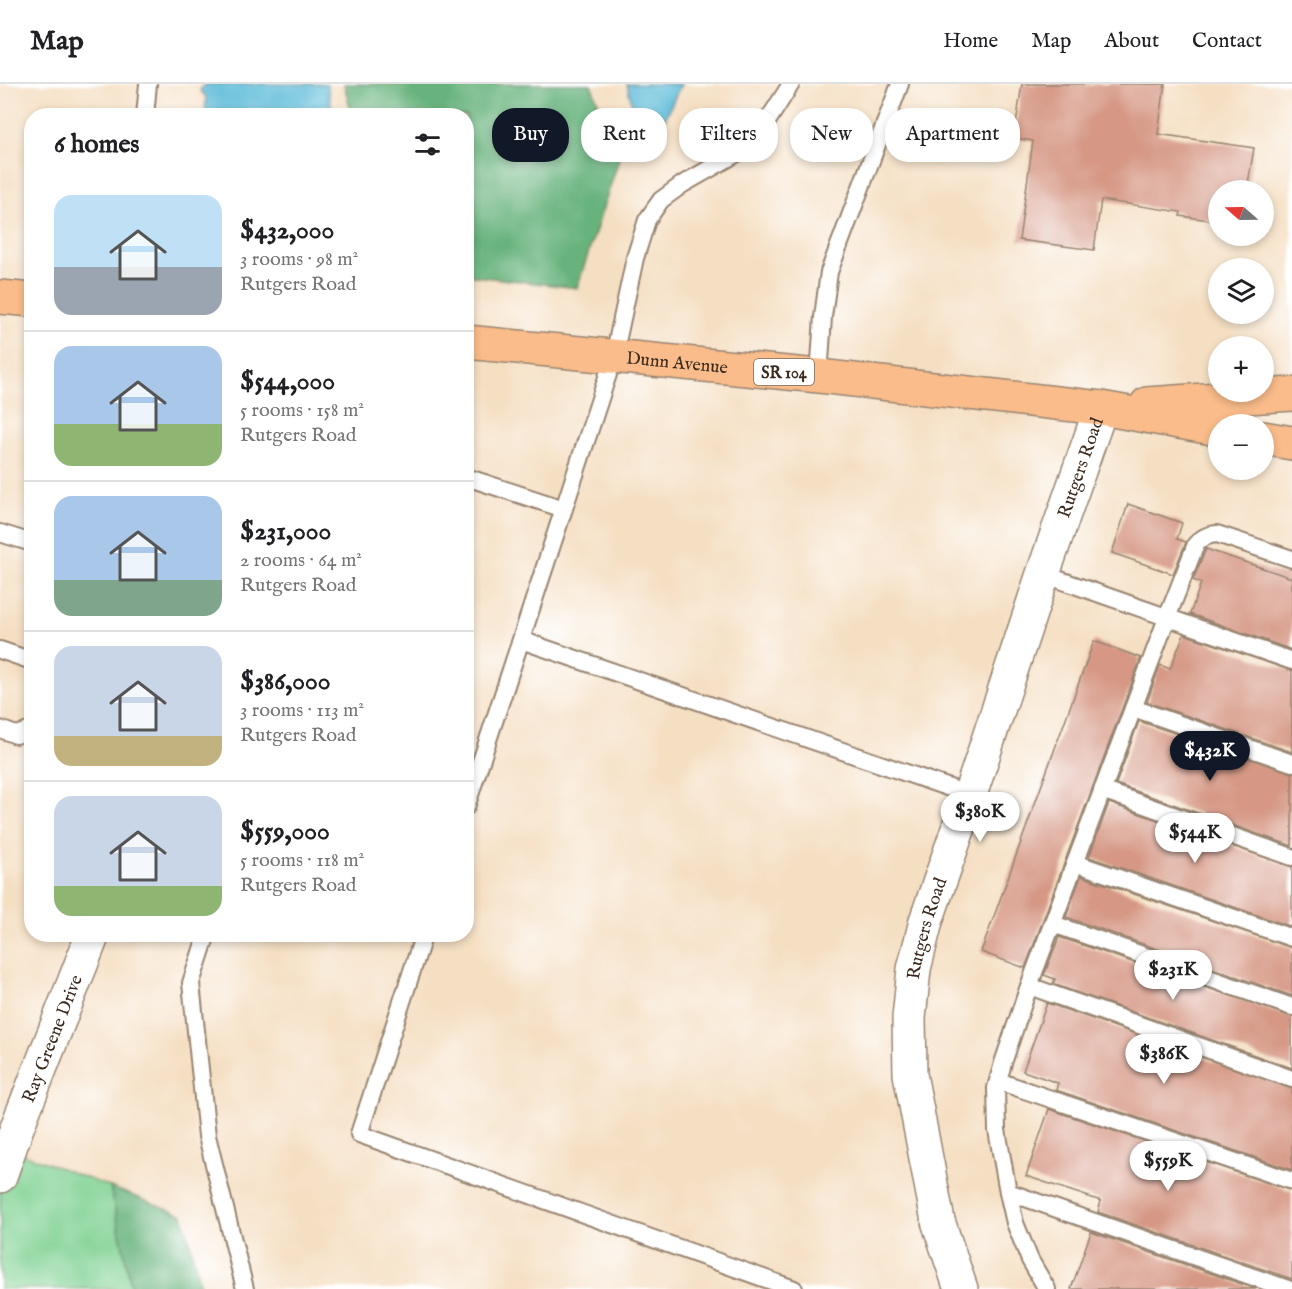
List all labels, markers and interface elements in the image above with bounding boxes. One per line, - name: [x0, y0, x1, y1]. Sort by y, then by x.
- text: Map: [30, 24, 84, 59]
- text: Home: [943, 28, 998, 55]
- text: Map: [1031, 28, 1071, 55]
- text: About: [1104, 28, 1159, 55]
- text: Contact: [1192, 28, 1262, 55]
- chip: Buy: [492, 108, 569, 162]
- chip: Rent: [581, 108, 667, 162]
- chip: Filters: [679, 108, 778, 162]
- chip: New: [790, 108, 873, 162]
- chip: Apartment: [885, 108, 1020, 162]
- text: 6 homes: [54, 128, 139, 161]
- icon: filters: [411, 128, 444, 161]
- north arrow: [1208, 180, 1274, 246]
- map controls: [1208, 180, 1274, 480]
- text: $432,000: [240, 214, 334, 247]
- icon: home: [102, 219, 174, 291]
- text: 3 rooms · 98 m²: [240, 247, 358, 272]
- button: layers: [1208, 258, 1274, 324]
- text: Rutgers Road: [240, 272, 356, 297]
- button: +: [1208, 336, 1274, 402]
- street label: Dunn Avenue: [625, 347, 729, 380]
- road number: SR 104: [754, 359, 814, 385]
- text: $544,000: [240, 365, 335, 398]
- icon: home: [102, 370, 174, 442]
- text: 5 rooms · 158 m²: [240, 398, 364, 423]
- button: −: [1208, 414, 1274, 480]
- street label: Rutgers Road: [1053, 415, 1110, 521]
- text: Rutgers Road: [240, 423, 356, 448]
- text: $231,000: [240, 515, 331, 548]
- icon: home: [102, 520, 174, 592]
- text: 2 rooms · 64 m²: [240, 548, 362, 573]
- text: Rutgers Road: [240, 573, 356, 598]
- text: $386,000: [240, 665, 331, 698]
- icon: home: [102, 670, 174, 742]
- text: 3 rooms · 113 m²: [240, 698, 364, 723]
- text: Rutgers Road: [240, 723, 356, 748]
- pin: $432K: [1168, 731, 1252, 782]
- text: $432K: [1184, 738, 1236, 763]
- pin: $380K: [938, 792, 1022, 843]
- text: $380K: [955, 799, 1005, 824]
- pin: $544K: [1153, 813, 1237, 864]
- text: $559,000: [240, 815, 330, 848]
- icon: home: [102, 820, 174, 892]
- text: $544K: [1169, 820, 1221, 845]
- text: 5 rooms · 118 m²: [240, 848, 364, 873]
- text: Rutgers Road: [240, 873, 356, 898]
- street label: Rutgers Road: [903, 875, 953, 980]
- pin: $231K: [1131, 950, 1215, 1001]
- text: $231K: [1148, 957, 1198, 982]
- street label: Ray Greene Drive: [18, 972, 89, 1106]
- pin: $386K: [1122, 1034, 1206, 1085]
- text: $386K: [1139, 1041, 1189, 1066]
- pin: $559K: [1126, 1141, 1210, 1192]
- text: $559K: [1144, 1148, 1192, 1173]

